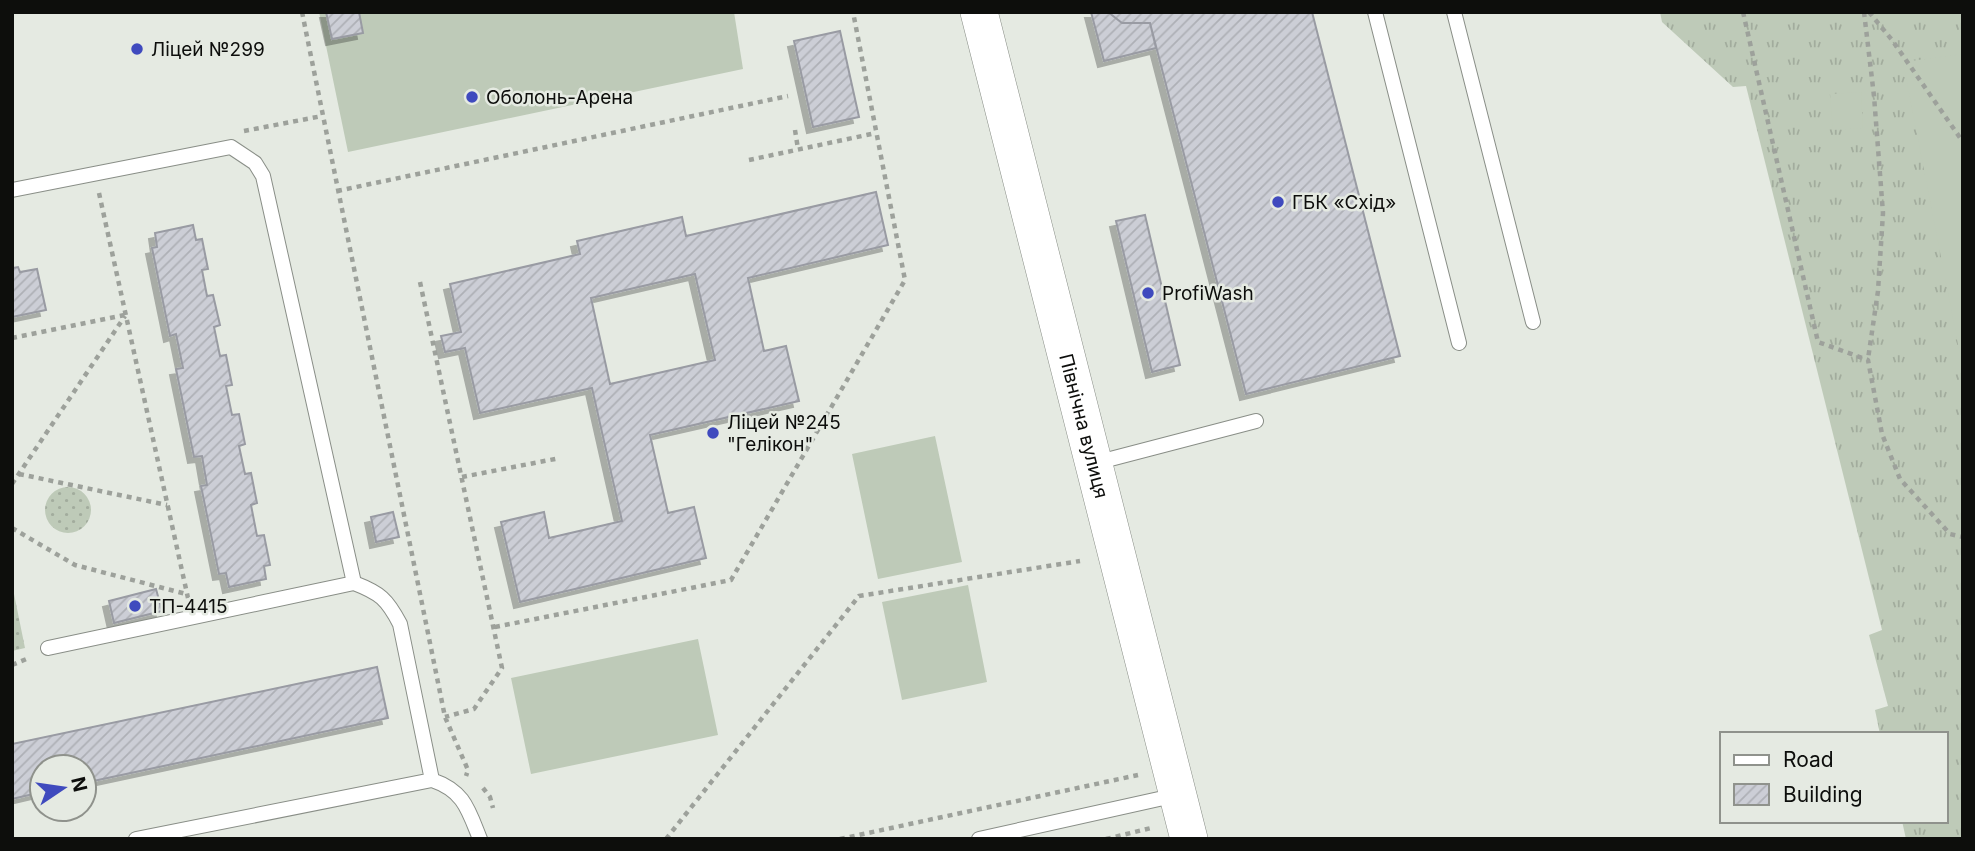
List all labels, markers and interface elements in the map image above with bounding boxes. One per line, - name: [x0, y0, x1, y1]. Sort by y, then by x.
- place label: Ліцей №299: [151, 38, 265, 61]
- marker: Ліцей №299: [129, 41, 145, 57]
- place label: Оболонь-Арена: [486, 86, 633, 109]
- marker: Оболонь-Арена: [464, 89, 480, 105]
- place label: ГБК «Схід»: [1292, 191, 1396, 214]
- marker: ГБК «Схід»: [1270, 194, 1286, 210]
- place label: ProfiWash: [1162, 282, 1254, 305]
- marker: ProfiWash: [1140, 285, 1156, 301]
- street label: Північна вулиця: [1055, 351, 1113, 501]
- place label: Ліцей №245 "Гелікон": [727, 411, 841, 456]
- marker: Ліцей №245 "Гелікон": [705, 425, 721, 441]
- place label: ТП-4415: [149, 595, 228, 618]
- marker: ТП-4415: [127, 598, 143, 614]
- legend: [1720, 732, 1947, 823]
- text: Road: [1783, 747, 1834, 772]
- north arrow: [28, 753, 98, 823]
- text: N: [66, 775, 92, 794]
- text: Building: [1783, 782, 1863, 807]

